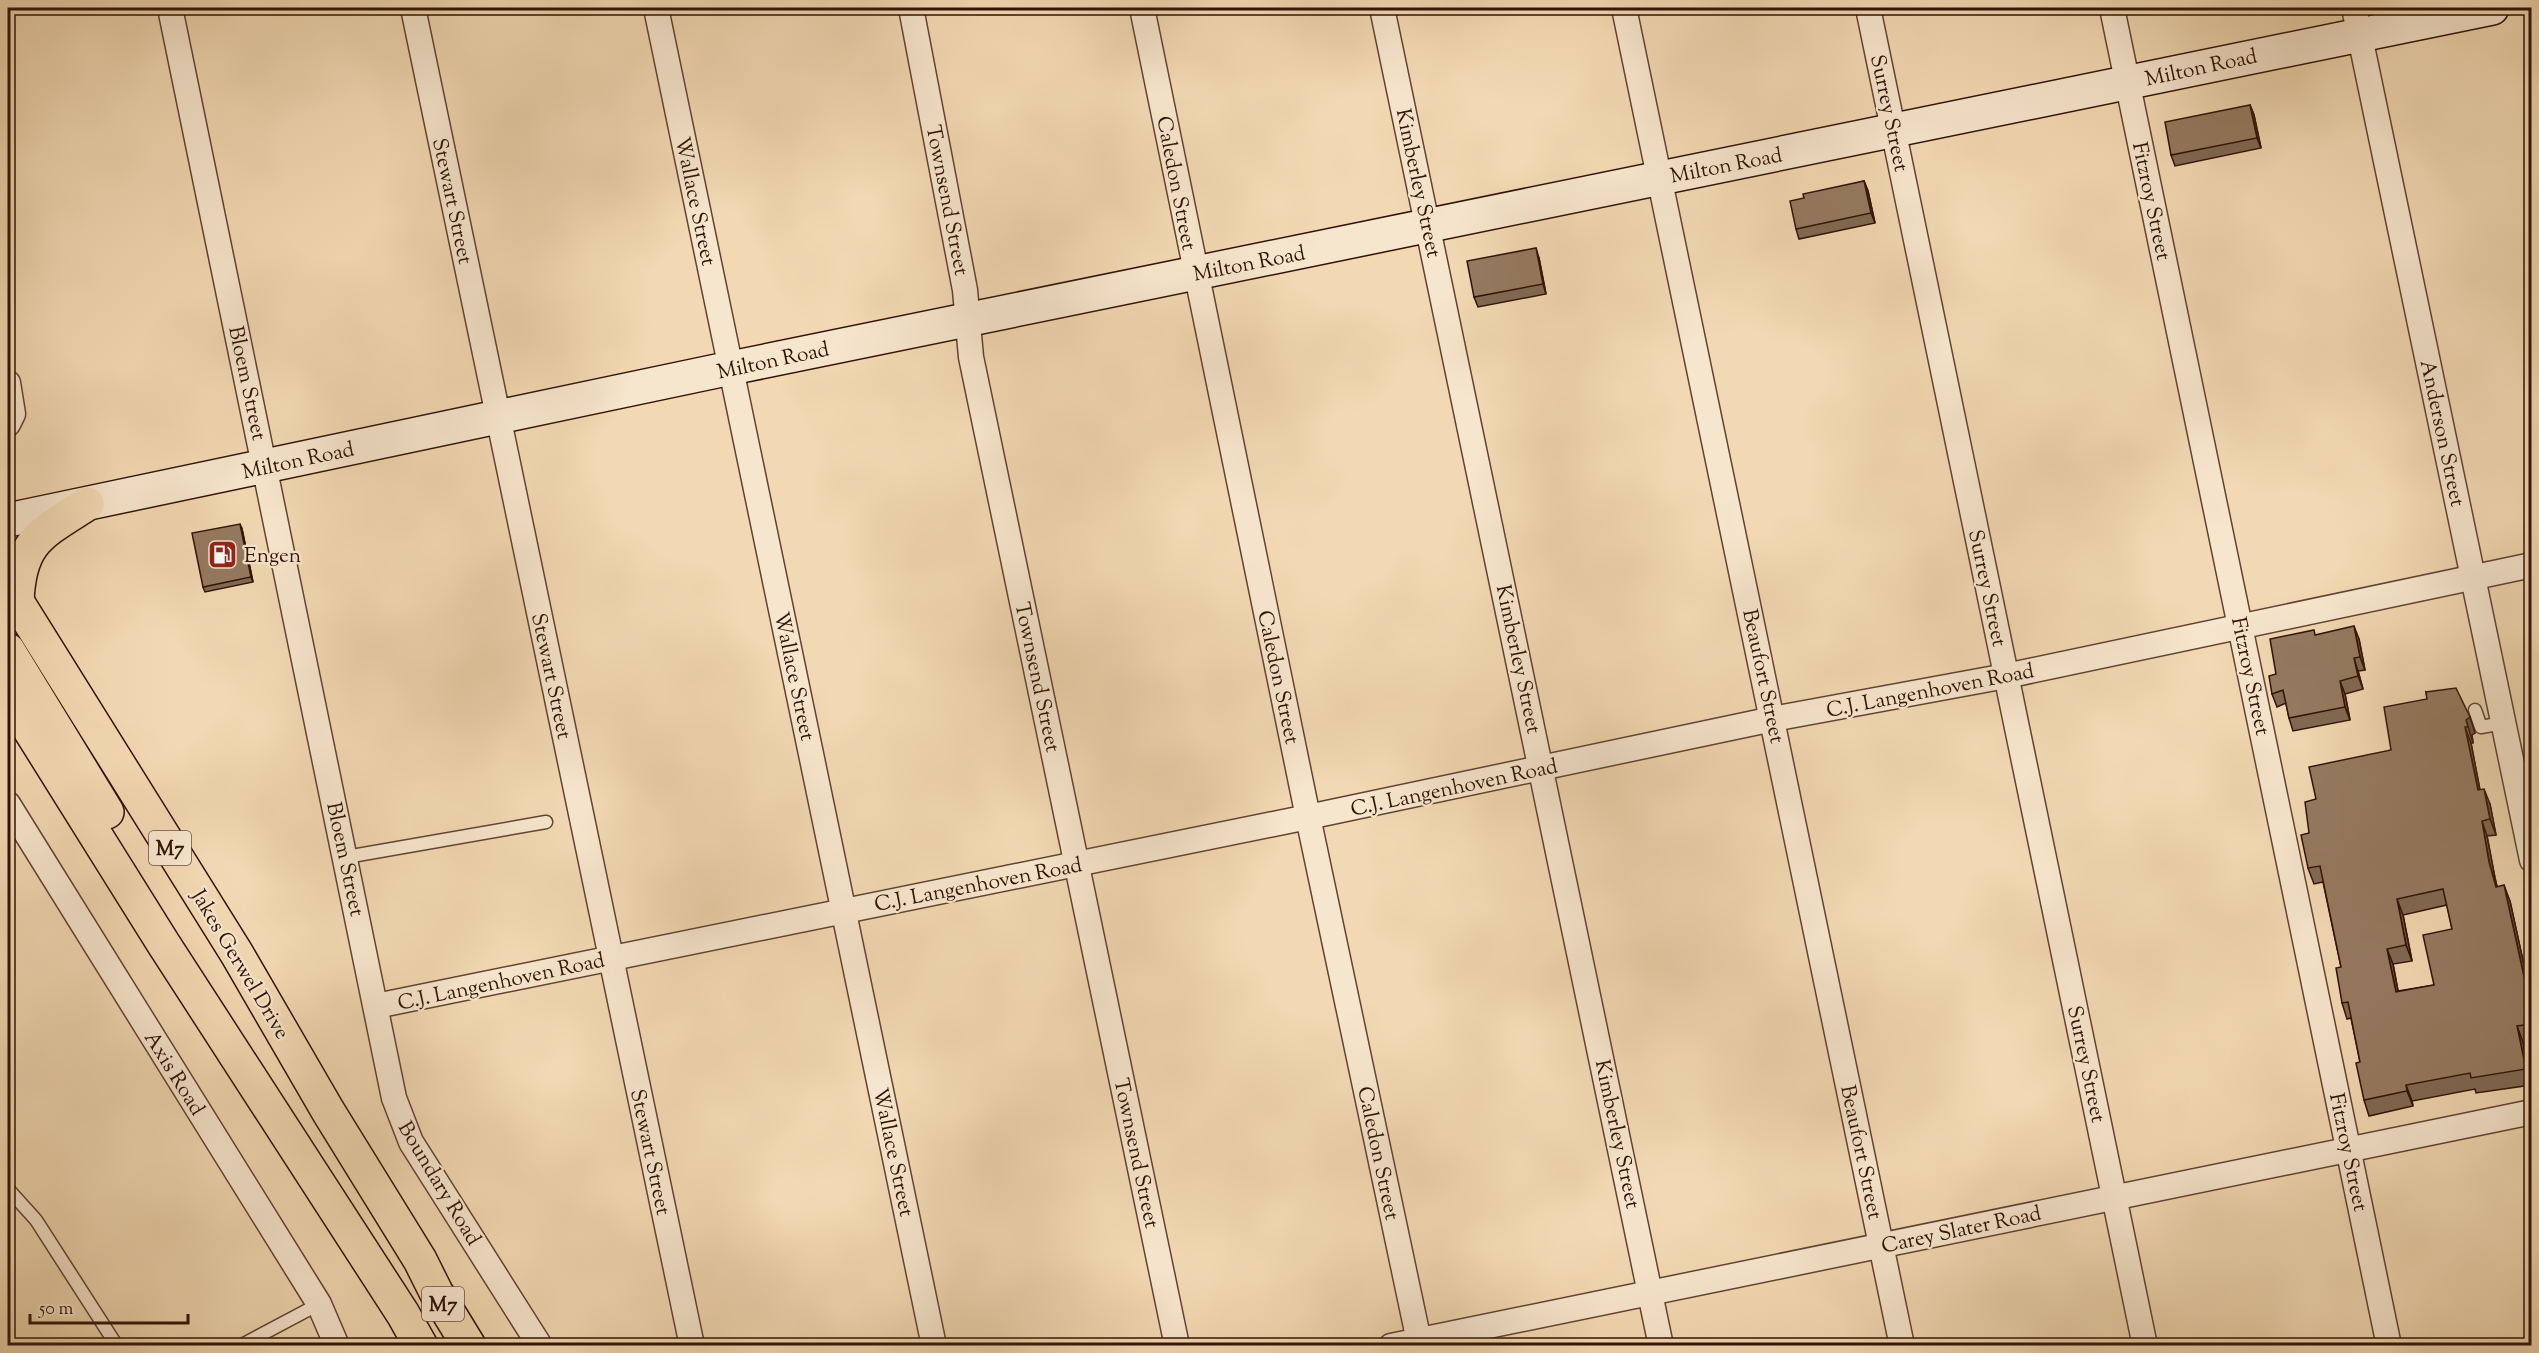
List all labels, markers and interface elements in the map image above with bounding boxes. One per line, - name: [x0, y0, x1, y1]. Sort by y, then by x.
- street label: Milton Road: [2143, 42, 2260, 95]
- street label: Surrey Street: [1861, 52, 1915, 175]
- street label: Kimberley Street: [1387, 106, 1447, 261]
- street label: Caledon Street: [1147, 114, 1203, 253]
- street label: Townsend Street: [917, 123, 975, 278]
- street label: Wallace Street: [666, 134, 722, 269]
- street label: Stewart Street: [423, 136, 479, 267]
- street label: Fitzroy Street: [2123, 140, 2177, 263]
- street label: Milton Road: [1668, 141, 1785, 193]
- street label: Milton Road: [1191, 239, 1308, 291]
- street label: Bloem Street: [219, 324, 273, 443]
- street label: Milton Road: [715, 335, 832, 388]
- street label: Anderson Street: [2411, 357, 2471, 510]
- street label: Milton Road: [240, 435, 357, 488]
- street label: Surrey Street: [1959, 527, 2013, 650]
- fuel station icon: Engen: [207, 539, 239, 571]
- place label: Engen: [244, 542, 301, 572]
- street label: Kimberley Street: [1487, 582, 1547, 737]
- street label: Townsend Street: [1005, 600, 1067, 755]
- street label: Beaufort Street: [1733, 607, 1791, 746]
- street label: Caledon Street: [1248, 608, 1306, 747]
- street label: Wallace Street: [765, 609, 821, 744]
- street label: Stewart Street: [522, 611, 578, 742]
- street label: Fitzroy Street: [2222, 615, 2276, 738]
- street label: C.J. Langenhoven Road: [1824, 657, 2037, 727]
- street label: C.J. Langenhoven Road: [1348, 752, 1561, 826]
- street label: Bloem Street: [317, 800, 371, 919]
- road number: M7: [149, 831, 191, 865]
- street label: C.J. Langenhoven Road: [872, 851, 1085, 921]
- street label: Jakes Gerwel Drive: [182, 884, 296, 1046]
- street label: C.J. Langenhoven Road: [395, 946, 608, 1020]
- street label: Surrey Street: [2058, 1003, 2112, 1126]
- street label: Axis Road: [136, 1026, 211, 1122]
- street label: Kimberley Street: [1586, 1057, 1646, 1212]
- street label: Townsend Street: [1104, 1076, 1166, 1231]
- street label: Beaufort Street: [1831, 1083, 1889, 1222]
- street label: Caledon Street: [1348, 1084, 1406, 1223]
- street label: Wallace Street: [864, 1085, 920, 1220]
- street label: Stewart Street: [621, 1087, 677, 1218]
- street label: Fitzroy Street: [2320, 1091, 2374, 1214]
- street label: Boundary Road: [389, 1116, 487, 1252]
- street label: Carey Slater Road: [1879, 1199, 2044, 1263]
- scale bar: [30, 1287, 188, 1325]
- road number: M7: [422, 1287, 464, 1321]
- text: 50 m: [38, 1297, 74, 1323]

